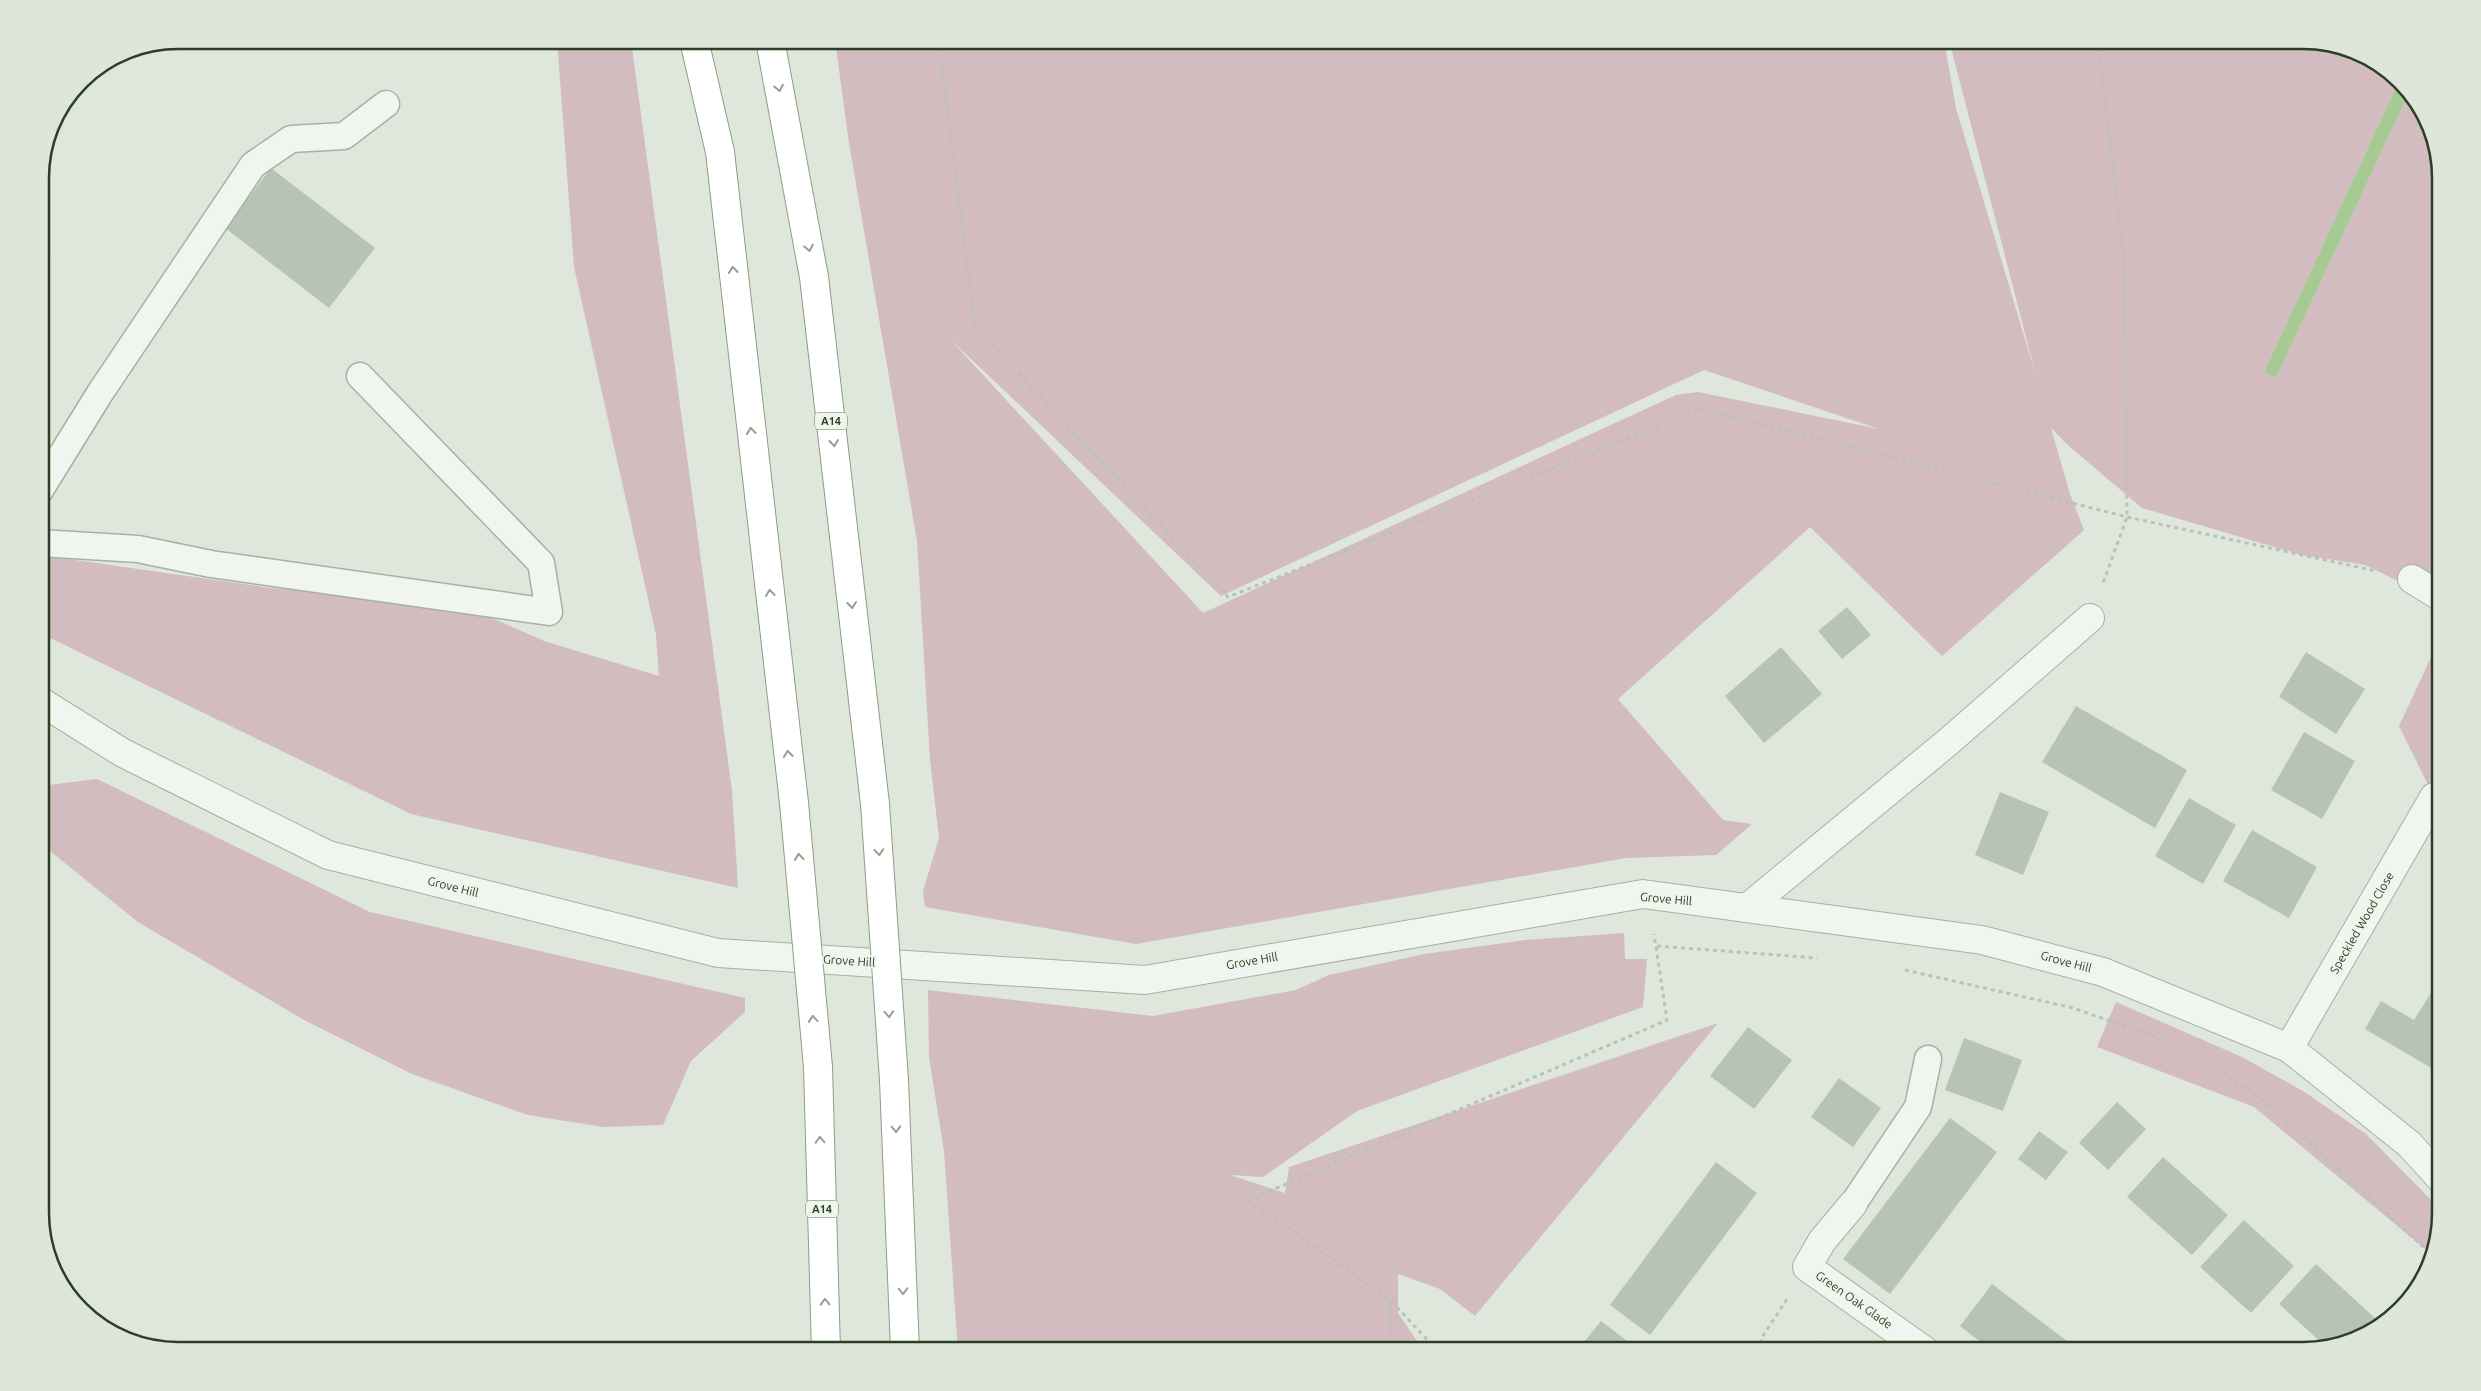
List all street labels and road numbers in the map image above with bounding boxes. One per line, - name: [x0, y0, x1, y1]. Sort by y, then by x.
- road number: A14: [815, 412, 847, 430]
- street label: Speckled Wood Close: [2327, 870, 2396, 976]
- street label: Grove Hill: [426, 874, 480, 899]
- street label: Grove Hill: [1639, 890, 1693, 907]
- street label: Grove Hill: [2039, 948, 2093, 975]
- street label: Grove Hill: [1225, 950, 1279, 971]
- street label: Grove Hill: [823, 952, 876, 969]
- road number: A14: [806, 1200, 838, 1218]
- street label: Green Oak Glade: [1813, 1268, 1895, 1331]

